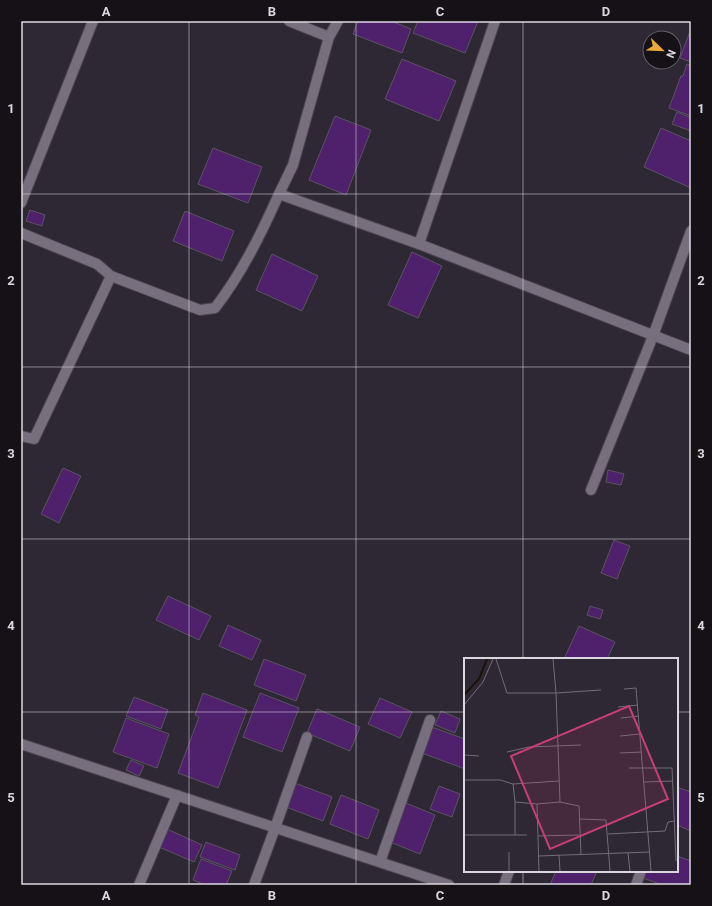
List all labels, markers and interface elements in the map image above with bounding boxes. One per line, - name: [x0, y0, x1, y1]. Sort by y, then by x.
- text: A: [102, 4, 111, 19]
- text: B: [268, 4, 276, 19]
- text: C: [436, 4, 445, 19]
- text: D: [602, 4, 610, 19]
- north arrow: [642, 30, 682, 70]
- text: N: [663, 48, 678, 60]
- text: 1: [7, 101, 15, 116]
- text: 1: [697, 101, 705, 116]
- text: 2: [7, 273, 15, 288]
- text: 2: [697, 273, 705, 288]
- text: 3: [7, 446, 15, 461]
- text: 3: [697, 446, 705, 461]
- text: 4: [7, 618, 15, 633]
- text: 4: [697, 618, 705, 633]
- inset map: [464, 658, 678, 872]
- text: 5: [7, 790, 15, 805]
- text: 5: [697, 790, 705, 805]
- text: A: [102, 888, 111, 903]
- text: B: [268, 888, 276, 903]
- text: C: [436, 888, 445, 903]
- text: D: [602, 888, 610, 903]

